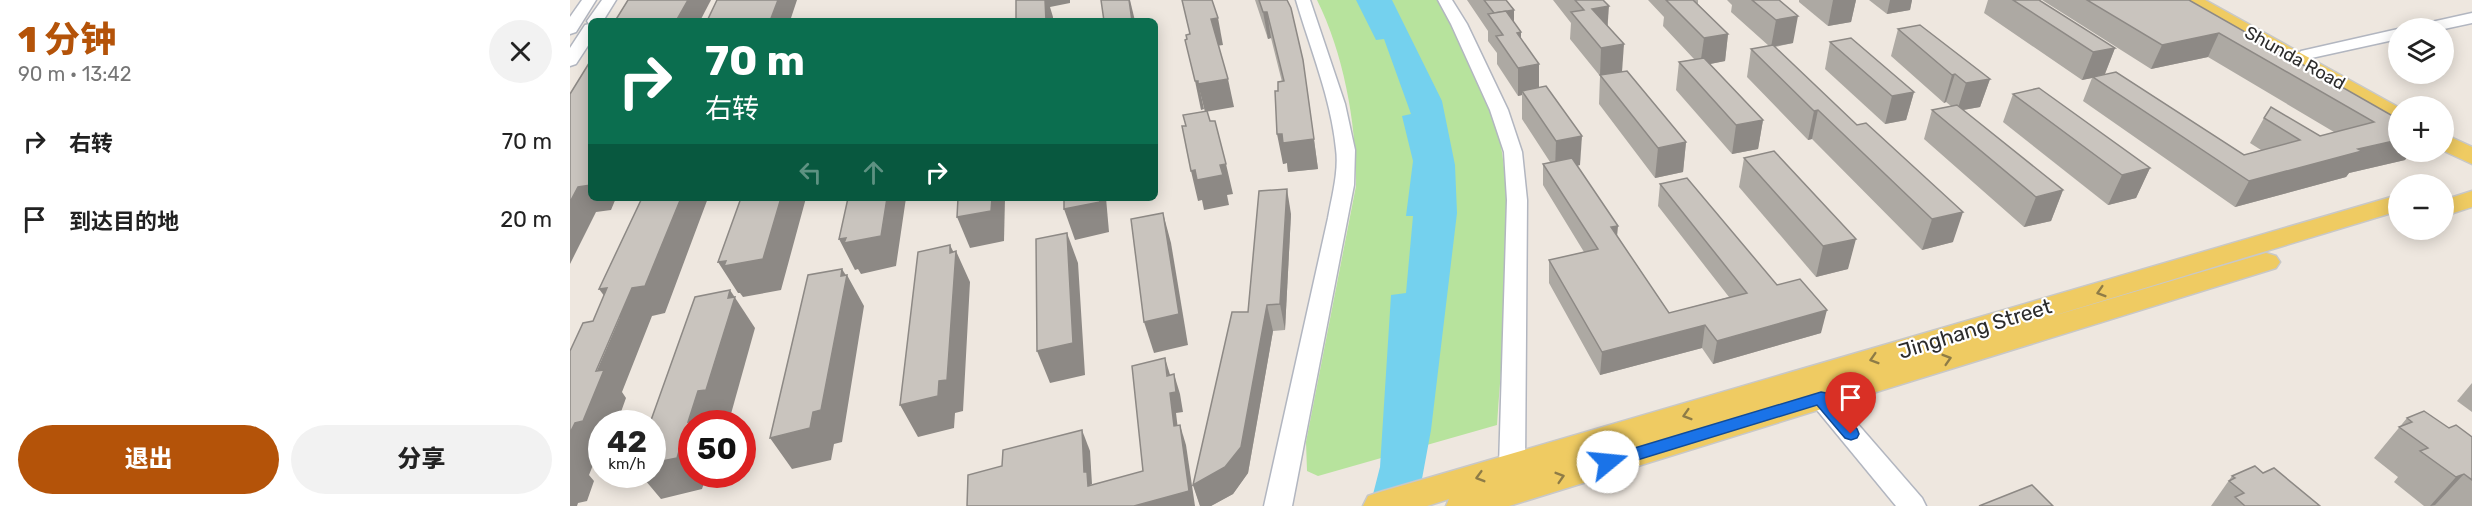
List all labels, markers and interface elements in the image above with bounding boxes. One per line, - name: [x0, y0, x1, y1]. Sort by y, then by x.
- text: 1 分钟: [18, 18, 116, 61]
- map controls: [2388, 18, 2454, 240]
- button: layers: [2388, 18, 2454, 84]
- button: close: [489, 20, 552, 83]
- street label: Shunda Road: [2241, 21, 2349, 95]
- text: 70 m: [705, 36, 805, 86]
- icon: right: [606, 42, 684, 120]
- text: 90 m · 13:42: [18, 62, 132, 86]
- text: 右转: [705, 93, 759, 125]
- button: +: [2388, 96, 2454, 162]
- icon: right: [18, 125, 51, 158]
- text: 70 m: [502, 128, 552, 155]
- text: 右转: [69, 130, 113, 157]
- icon: left: [794, 156, 827, 189]
- icon: ahead: [857, 156, 890, 189]
- icon: right: [920, 156, 953, 189]
- button: −: [2388, 174, 2454, 240]
- icon: arrive: [18, 203, 51, 236]
- text: 20 m: [500, 206, 552, 233]
- text: 到达目的地: [69, 208, 179, 235]
- one-way arrow: [2096, 285, 2107, 297]
- street label: Jinghang Street: [1895, 293, 2055, 364]
- one-way arrow: [1869, 352, 1880, 364]
- one-way arrow: [1941, 354, 1952, 366]
- pin: [1825, 372, 1876, 434]
- icon: arrive: [1834, 381, 1867, 414]
- one-way arrow: [1682, 408, 1693, 420]
- speed limit sign: 50: [678, 410, 756, 488]
- text: 42: [607, 424, 647, 460]
- button: 退出: [18, 425, 279, 494]
- button: 分享: [291, 425, 552, 494]
- position arrow: [1576, 430, 1640, 494]
- text: km/h: [608, 455, 646, 473]
- one-way arrow: [1475, 469, 1485, 482]
- one-way arrow: [1554, 472, 1565, 484]

